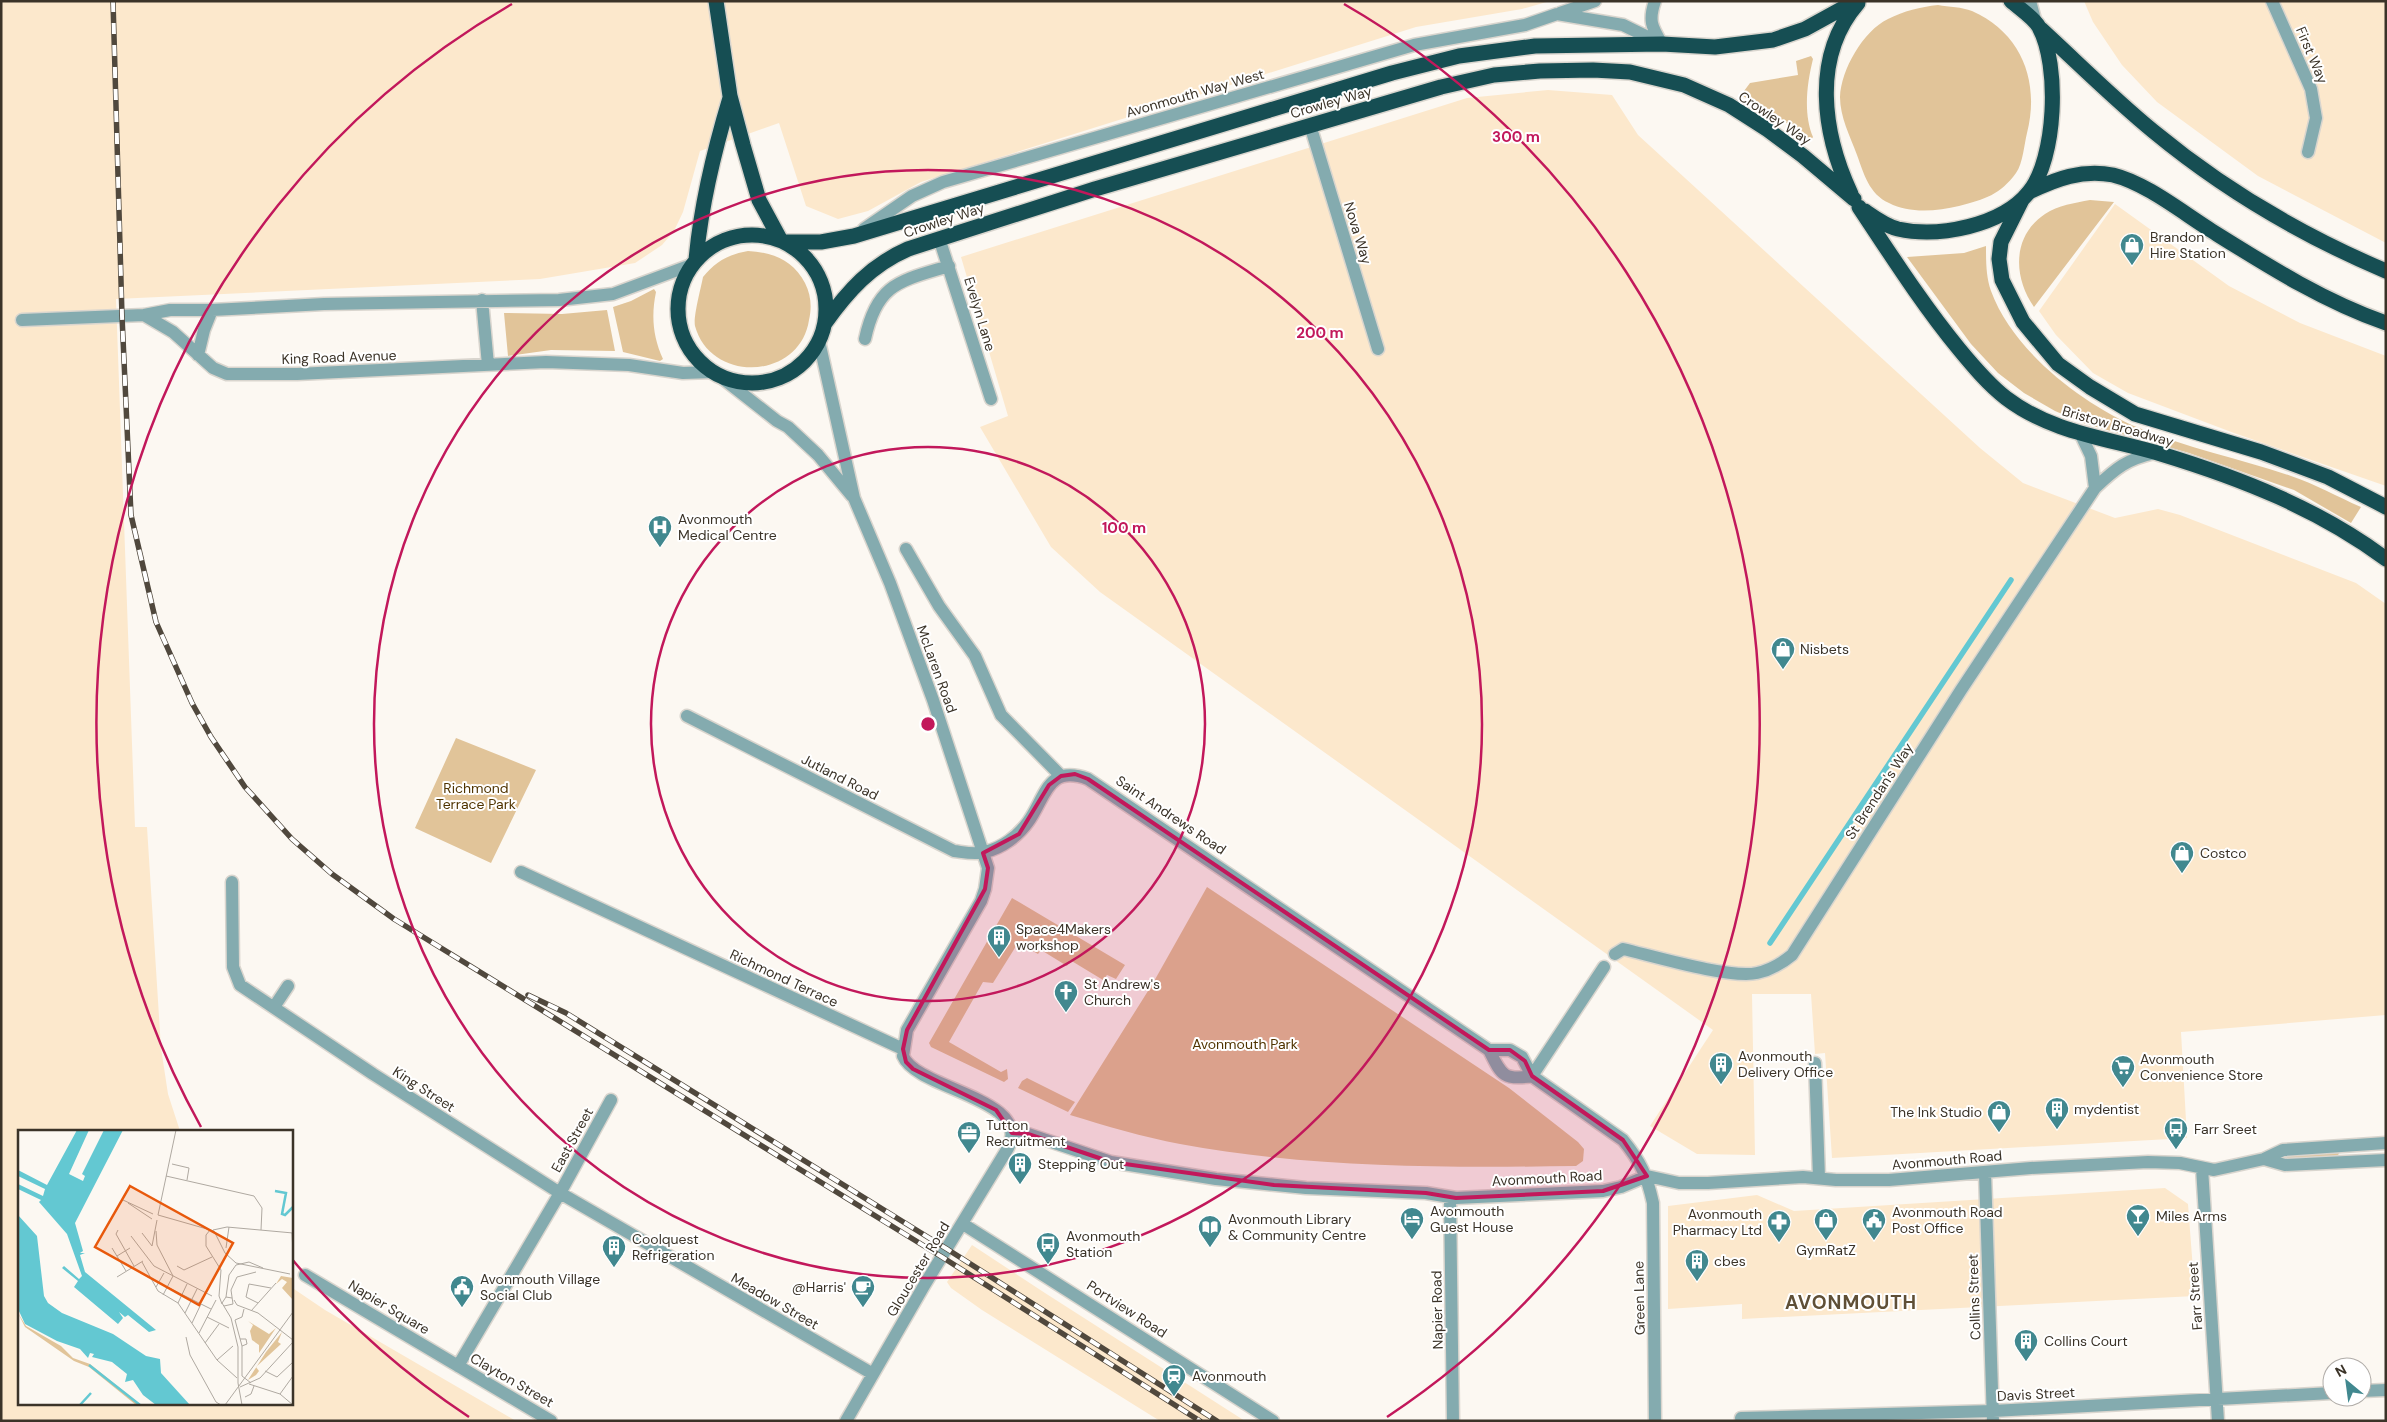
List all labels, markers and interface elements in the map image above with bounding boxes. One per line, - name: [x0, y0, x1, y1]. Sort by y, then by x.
- street label: First Way: [2292, 24, 2332, 86]
- street label: Avonmouth Way West: [1124, 65, 1266, 121]
- street label: Crowley Way: [1288, 82, 1374, 122]
- street label: Crowley Way: [1735, 87, 1815, 149]
- text: 300 m: [1492, 127, 1540, 147]
- street label: Crowley Way: [901, 198, 987, 242]
- street label: Nova Way: [1340, 200, 1376, 266]
- place label: Brandon Hire Station: [2150, 228, 2226, 262]
- shop icon: Brandon Hire Station: [2119, 232, 2145, 266]
- street label: Evelyn Lane: [960, 275, 1000, 353]
- text: 200 m: [1296, 323, 1344, 343]
- street label: King Road Avenue: [281, 346, 397, 368]
- street label: Bristow Broadway: [2060, 401, 2176, 451]
- place label: Avonmouth Medical Centre: [678, 510, 777, 544]
- hospital icon: Avonmouth Medical Centre: [647, 514, 673, 548]
- text: 100 m: [1102, 518, 1146, 538]
- street label: McLaren Road: [913, 623, 961, 715]
- shop icon: Nisbets: [1770, 636, 1796, 670]
- place label: Nisbets: [1800, 640, 1849, 658]
- centre of rings: [919, 715, 937, 733]
- street label: St Brendan's Way: [1841, 739, 1917, 843]
- street label: Jutland Road: [798, 750, 882, 804]
- street label: Saint Andrews Road: [1112, 771, 1230, 859]
- park label: Richmond Terrace Park: [436, 779, 516, 813]
- shop icon: Costco: [2169, 840, 2195, 874]
- place label: Costco: [2200, 844, 2247, 862]
- place label: Space4Makers workshop: [1016, 920, 1111, 954]
- building icon: Space4Makers workshop: [986, 924, 1012, 958]
- street label: Richmond Terrace: [727, 945, 841, 1011]
- place label: St Andrew's Church: [1084, 975, 1160, 1009]
- church icon: St Andrew's Church: [1053, 979, 1079, 1013]
- park label: Avonmouth Park: [1192, 1035, 1298, 1053]
- place label: Avonmouth Delivery Office: [1738, 1047, 1833, 1081]
- place label: Avonmouth Convenience Store: [2140, 1050, 2263, 1084]
- building icon: Avonmouth Delivery Office: [1708, 1051, 1734, 1085]
- supermarket icon: Avonmouth Convenience Store: [2110, 1054, 2136, 1088]
- street label: King Street: [389, 1062, 459, 1116]
- building icon: mydentist: [2044, 1096, 2070, 1130]
- shop icon: The Ink Studio: [1986, 1099, 2012, 1133]
- place label: mydentist: [2074, 1100, 2139, 1118]
- place label: The Ink Studio: [1890, 1103, 1982, 1121]
- street label: East Street: [547, 1105, 597, 1175]
- place label: Tutton Recruitment: [986, 1116, 1066, 1150]
- bus stop icon: Farr Sreet: [2163, 1116, 2189, 1150]
- office icon: Tutton Recruitment: [956, 1120, 982, 1154]
- place label: Farr Sreet: [2194, 1120, 2257, 1138]
- inset map: [18, 1130, 292, 1404]
- street label: Avonmouth Road: [1891, 1146, 2003, 1174]
- building icon: Stepping Out: [1007, 1151, 1033, 1185]
- place label: Stepping Out: [1038, 1155, 1124, 1173]
- street label: Avonmouth Road: [1491, 1166, 1603, 1190]
- place label: Avonmouth Guest House: [1430, 1202, 1513, 1236]
- place label: Avonmouth Road Post Office: [1892, 1203, 2003, 1237]
- bar icon: Miles Arms: [2125, 1203, 2151, 1237]
- place label: Avonmouth Pharmacy Ltd: [1673, 1205, 1762, 1239]
- hotel icon: Avonmouth Guest House: [1399, 1206, 1425, 1240]
- shop icon: GymRatZ: [1813, 1207, 1839, 1241]
- public building icon: Avonmouth Road Post Office: [1861, 1207, 1887, 1241]
- place label: Miles Arms: [2156, 1207, 2227, 1225]
- pharmacy icon: Avonmouth Pharmacy Ltd: [1766, 1209, 1792, 1243]
- place label: Avonmouth Library & Community Centre: [1228, 1210, 1366, 1244]
- library icon: Avonmouth Library & Community Centre: [1197, 1214, 1223, 1248]
- street label: Gloucester Road: [883, 1218, 953, 1320]
- place label: Avonmouth Station: [1066, 1227, 1140, 1261]
- place label: Coolquest Refrigeration: [632, 1230, 714, 1264]
- bus stop icon: Avonmouth Station: [1035, 1231, 1061, 1265]
- building icon: Coolquest Refrigeration: [601, 1234, 627, 1268]
- place label: GymRatZ: [1796, 1241, 1856, 1259]
- building icon: cbes: [1684, 1248, 1710, 1282]
- place label: cbes: [1714, 1252, 1746, 1270]
- street label: Collins Street: [1963, 1254, 1985, 1340]
- street label: Green Lane: [1629, 1261, 1649, 1335]
- street label: Farr Street: [2184, 1261, 2206, 1331]
- street label: Meadow Street: [728, 1269, 822, 1333]
- place label: Avonmouth Village Social Club: [480, 1270, 600, 1304]
- street label: Napier Road: [1427, 1270, 1447, 1350]
- public building icon: Avonmouth Village Social Club: [449, 1274, 475, 1308]
- cafe icon: @Harris': [850, 1274, 876, 1308]
- street label: Napier Square: [345, 1276, 433, 1338]
- street label: Portview Road: [1083, 1276, 1171, 1342]
- place label: @Harris': [792, 1278, 846, 1296]
- district label: AVONMOUTH: [1785, 1290, 1917, 1315]
- building icon: Collins Court: [2013, 1328, 2039, 1362]
- place label: Collins Court: [2044, 1332, 2128, 1350]
- street label: Clayton Street: [467, 1349, 557, 1411]
- north arrow: [2322, 1357, 2372, 1407]
- text: N: [2332, 1360, 2350, 1381]
- station icon: Avonmouth: [1161, 1363, 1187, 1397]
- place label: Avonmouth: [1192, 1367, 1266, 1385]
- street label: Davis Street: [1997, 1383, 2075, 1405]

